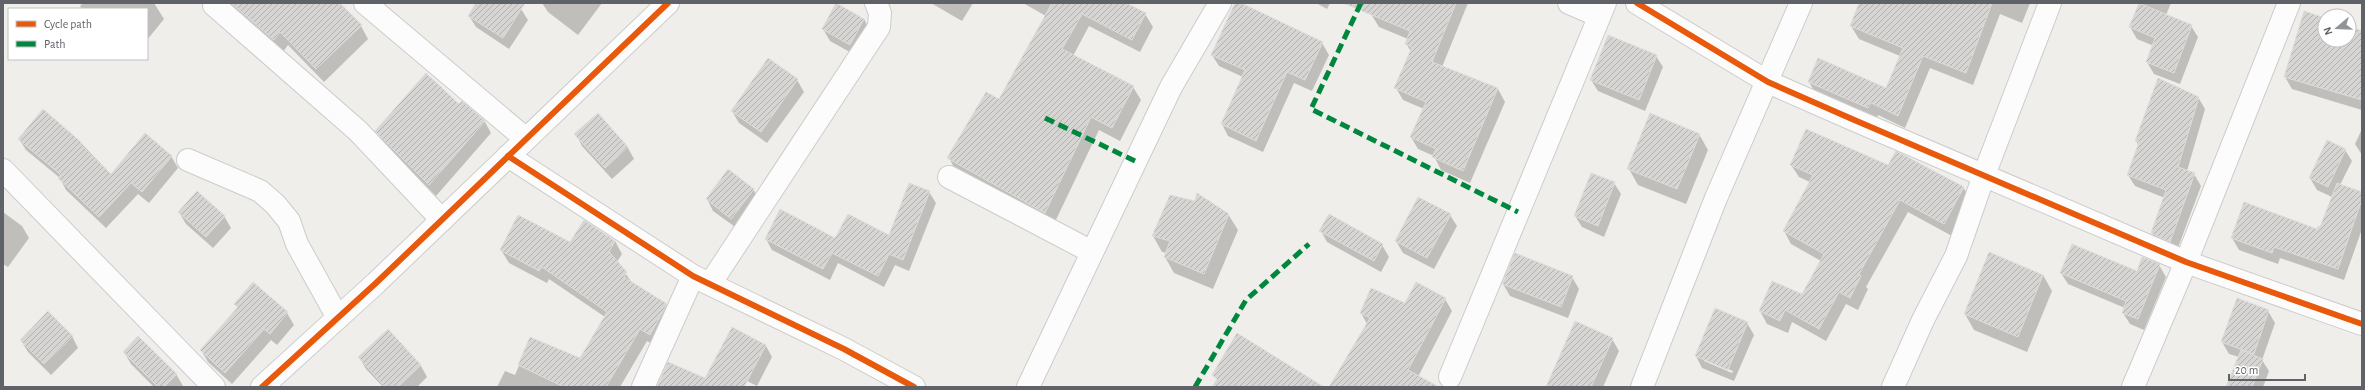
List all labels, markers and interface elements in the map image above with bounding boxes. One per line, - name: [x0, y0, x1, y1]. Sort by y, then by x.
- legend: [8, 8, 148, 60]
- north arrow: [2317, 8, 2357, 48]
- text: Cycle path: [44, 18, 92, 31]
- text: N: [2322, 26, 2334, 37]
- text: Path: [44, 38, 66, 50]
- scale bar: [2229, 356, 2305, 382]
- text: 20 m: [2235, 364, 2258, 376]

